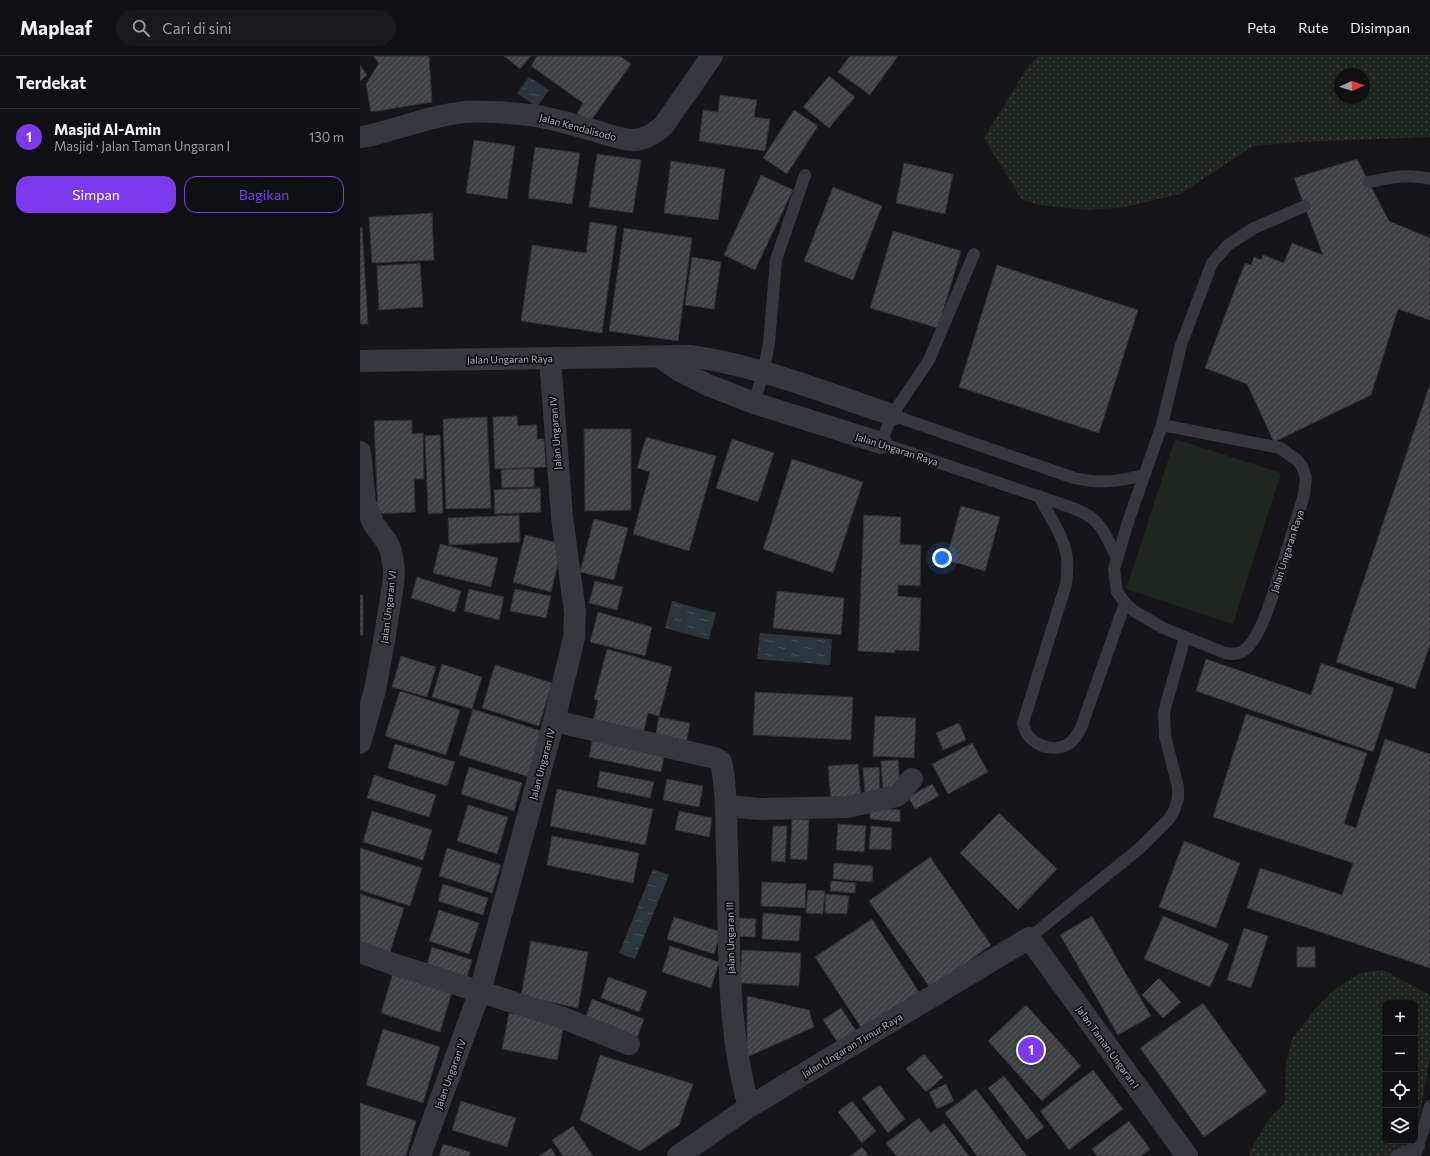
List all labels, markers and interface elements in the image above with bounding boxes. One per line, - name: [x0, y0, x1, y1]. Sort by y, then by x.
- search box: [116, 10, 396, 46]
- text: Mapleaf: [20, 16, 92, 39]
- icon: search: [130, 17, 152, 39]
- text: Cari di sini: [162, 19, 232, 37]
- text: Peta: [1247, 19, 1276, 36]
- text: Rute: [1298, 19, 1328, 36]
- text: Disimpan: [1350, 19, 1410, 36]
- north arrow: [1334, 68, 1370, 104]
- text: Terdekat: [16, 72, 86, 93]
- street label: Jalan Kendalisodo: [538, 111, 618, 143]
- text: Masjid Al-Amin: [54, 120, 161, 138]
- text: 1: [26, 129, 32, 145]
- text: 130 m: [309, 129, 344, 145]
- text: Masjid · Jalan Taman Ungaran I: [54, 138, 230, 154]
- button: Simpan: [16, 176, 176, 213]
- button: Bagikan: [184, 176, 344, 213]
- street label: Jalan Ungaran Raya: [467, 352, 553, 366]
- street label: Jalan Ungaran IV: [546, 396, 564, 470]
- street label: Jalan Ungaran Raya: [854, 430, 940, 468]
- street label: Jalan Ungaran Raya: [1268, 508, 1306, 594]
- your location: [932, 548, 952, 568]
- street label: Jalan Ungaran VI: [378, 570, 398, 644]
- street label: Jalan Ungaran IV: [527, 727, 557, 801]
- street label: Jalan Ungaran III: [723, 902, 737, 974]
- map controls: [1382, 1000, 1418, 1144]
- button: +: [1382, 1000, 1418, 1036]
- street label: Jalan Taman Ungaran I: [1074, 1003, 1142, 1091]
- street label: Jalan Ungaran Timur Raya: [800, 1010, 904, 1080]
- pin: 1: [1018, 1035, 1044, 1065]
- button: −: [1382, 1036, 1418, 1072]
- street label: Jalan Ungaran IV: [432, 1037, 468, 1111]
- button: locate: [1382, 1072, 1418, 1108]
- button: layers: [1382, 1108, 1418, 1144]

